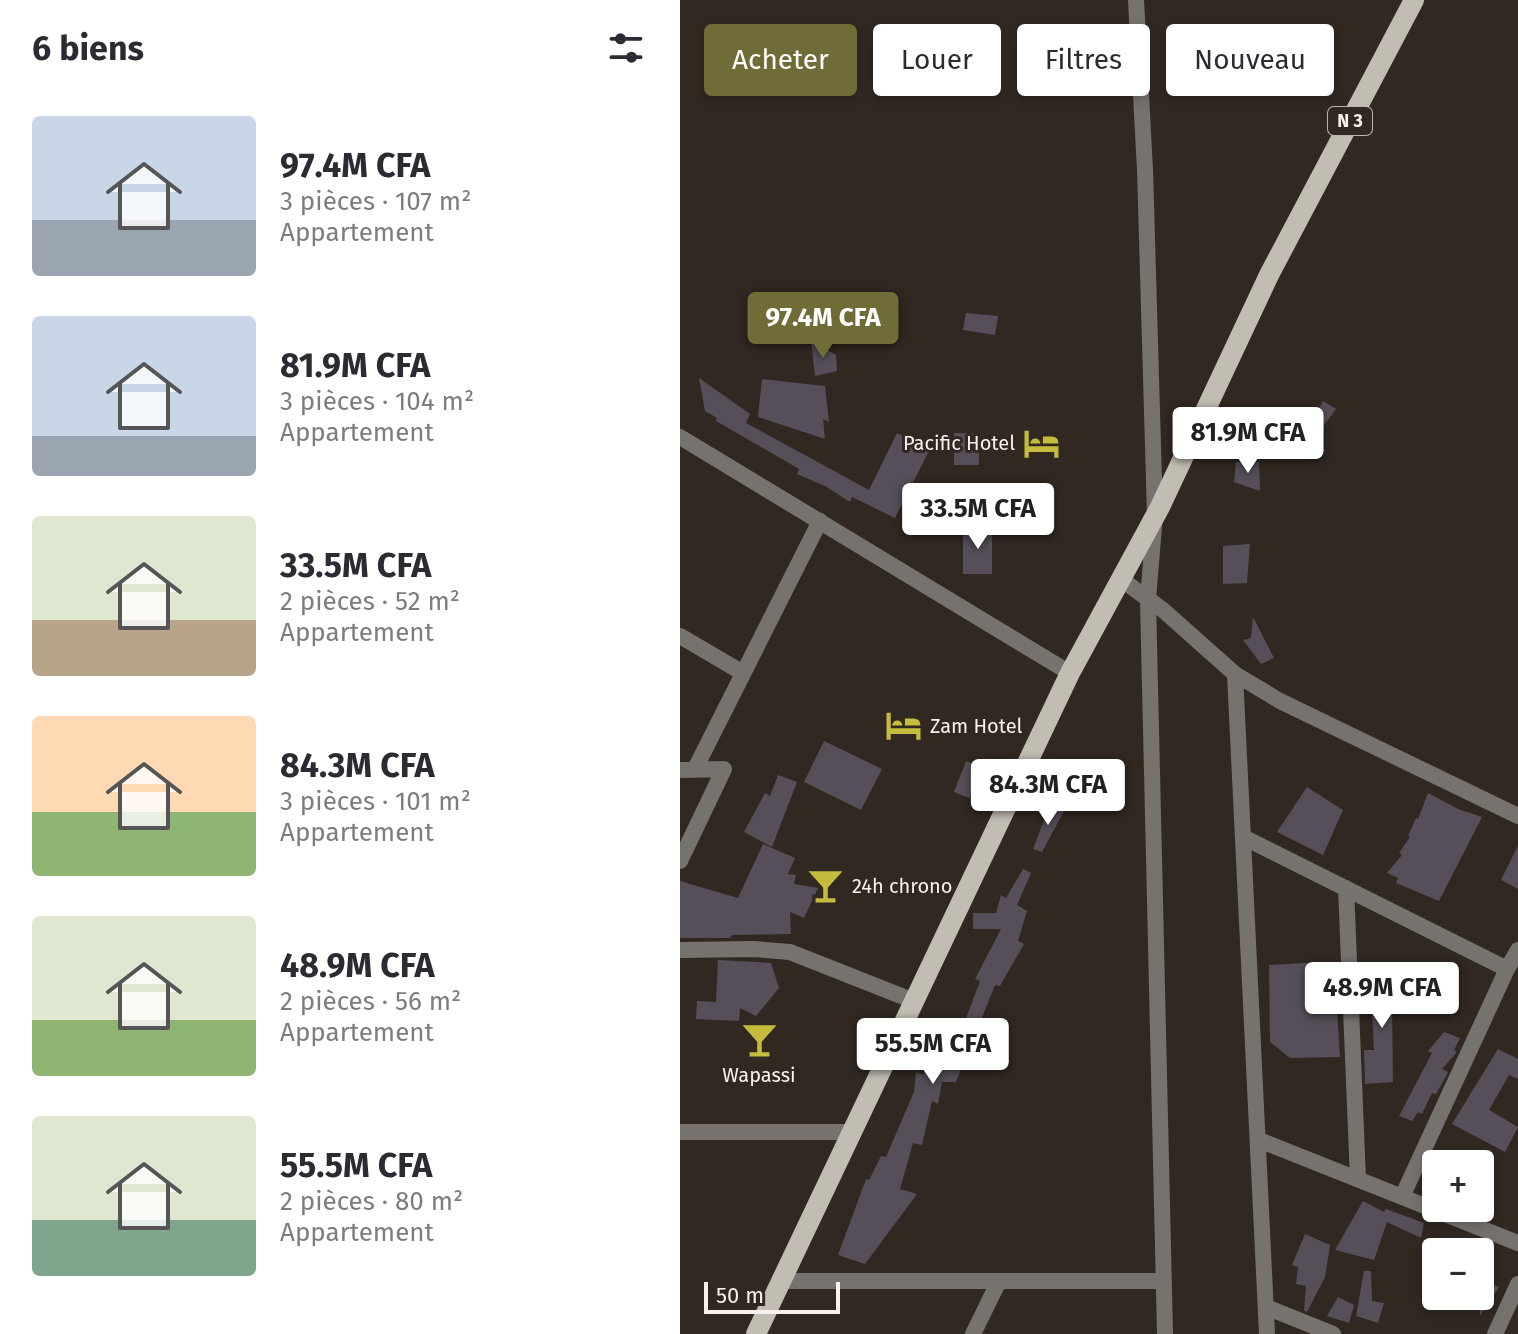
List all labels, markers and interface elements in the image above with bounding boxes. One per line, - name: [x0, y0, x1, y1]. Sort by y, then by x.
- chip: Acheter: [704, 24, 857, 96]
- chip: Louer: [873, 24, 1001, 96]
- chip: Filtres: [1017, 24, 1150, 96]
- chip: Nouveau: [1166, 24, 1334, 96]
- icon: filters: [604, 26, 648, 70]
- text: 6 biens: [32, 28, 144, 69]
- road number: N 3: [1328, 107, 1372, 135]
- text: 97.4M CFA: [280, 145, 430, 186]
- icon: home: [96, 148, 192, 244]
- text: 3 pièces · 107 m²: [280, 186, 471, 217]
- text: Appartement: [280, 217, 434, 248]
- pin: 97.4M CFA: [731, 292, 915, 360]
- text: 97.4M CFA: [765, 302, 881, 333]
- text: 81.9M CFA: [280, 345, 430, 386]
- icon: home: [96, 348, 192, 444]
- text: 3 pièces · 104 m²: [280, 386, 474, 417]
- pin: 81.9M CFA: [1156, 407, 1340, 475]
- text: Appartement: [280, 417, 434, 448]
- text: 81.9M CFA: [1191, 417, 1305, 448]
- hotel icon: Pacific Hotel: [1022, 424, 1060, 462]
- place label: Pacific Hotel: [903, 431, 1015, 455]
- pin: 33.5M CFA: [886, 483, 1070, 551]
- text: 33.5M CFA: [920, 493, 1036, 524]
- text: 33.5M CFA: [280, 545, 431, 586]
- icon: home: [96, 548, 192, 644]
- text: 2 pièces · 52 m²: [280, 586, 460, 617]
- text: Appartement: [280, 617, 434, 648]
- hotel icon: Zam Hotel: [885, 707, 923, 745]
- place label: Zam Hotel: [930, 714, 1023, 738]
- text: 84.3M CFA: [280, 745, 435, 786]
- icon: home: [96, 748, 192, 844]
- pin: 84.3M CFA: [956, 759, 1140, 827]
- text: 84.3M CFA: [989, 769, 1107, 800]
- text: 3 pièces · 101 m²: [280, 786, 471, 817]
- text: Appartement: [280, 817, 434, 848]
- bar icon: 24h chrono: [807, 867, 845, 905]
- place label: 24h chrono: [852, 874, 953, 898]
- text: 48.9M CFA: [280, 945, 435, 986]
- icon: home: [96, 948, 192, 1044]
- pin: 48.9M CFA: [1290, 962, 1474, 1030]
- text: 48.9M CFA: [1323, 972, 1441, 1003]
- text: 2 pièces · 56 m²: [280, 986, 461, 1017]
- text: Appartement: [280, 1017, 434, 1048]
- pin: 55.5M CFA: [841, 1018, 1025, 1086]
- bar icon: Wapassi: [740, 1021, 778, 1059]
- text: 55.5M CFA: [875, 1028, 991, 1059]
- place label: Wapassi: [722, 1063, 796, 1087]
- text: 55.5M CFA: [280, 1145, 432, 1186]
- icon: home: [96, 1148, 192, 1244]
- map controls: [1422, 1150, 1494, 1310]
- button: +: [1422, 1150, 1494, 1222]
- text: 2 pièces · 80 m²: [280, 1186, 463, 1217]
- text: Appartement: [280, 1217, 434, 1248]
- button: −: [1422, 1238, 1494, 1310]
- scale bar: [704, 1278, 840, 1314]
- text: 50 m: [716, 1282, 764, 1309]

